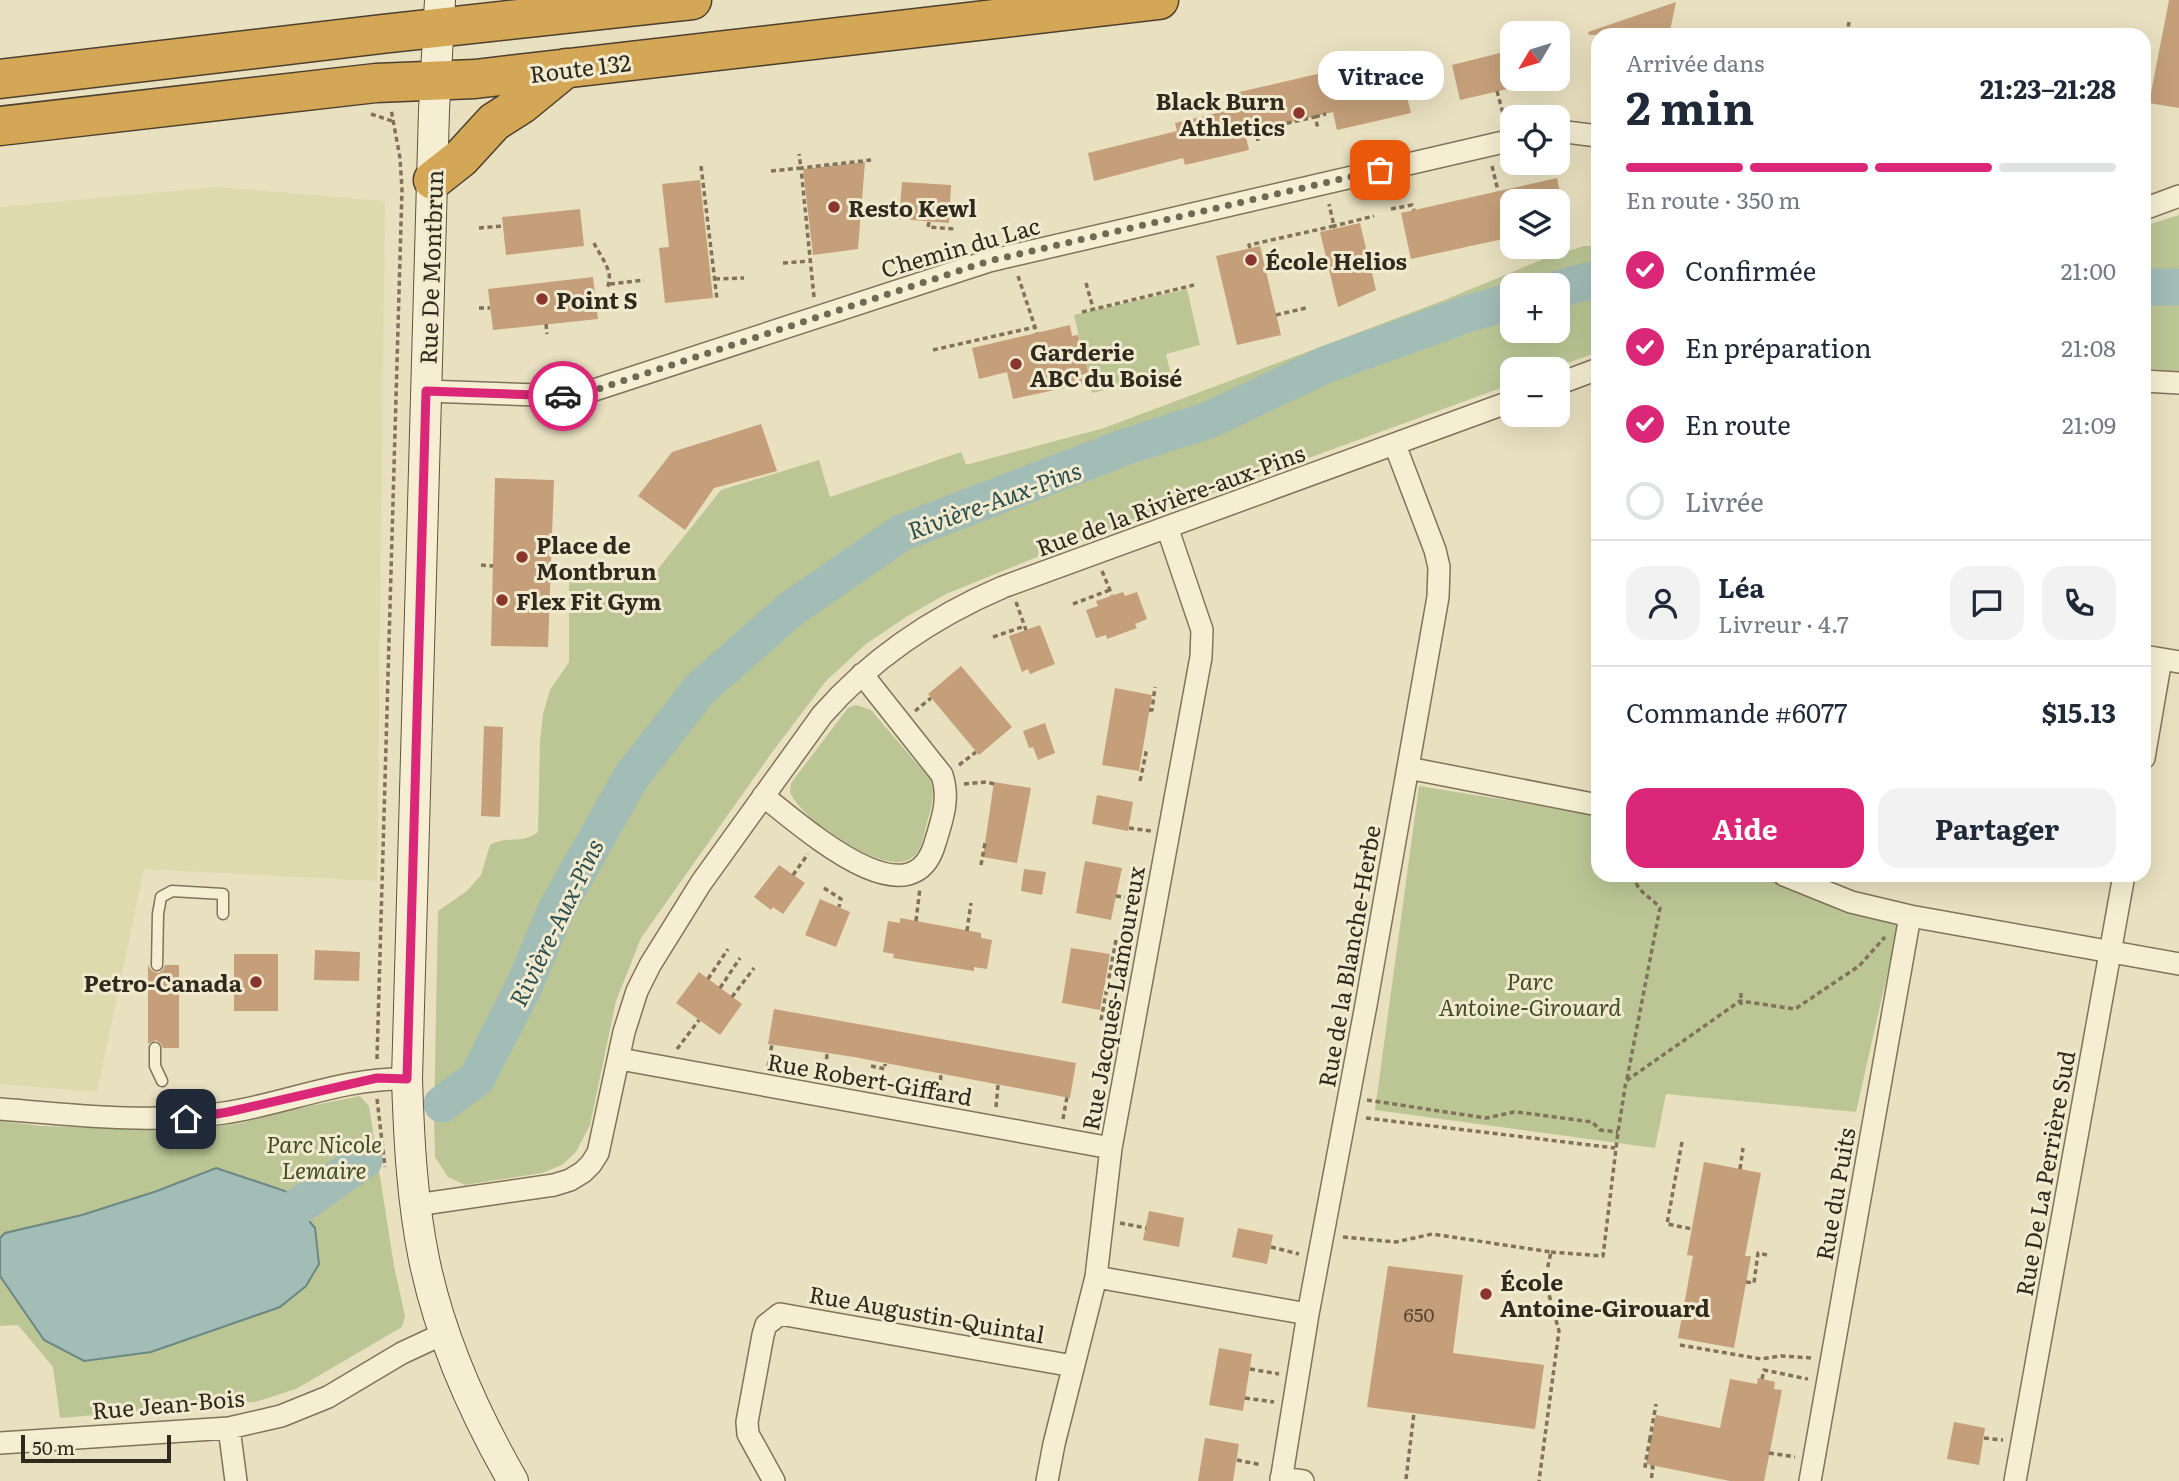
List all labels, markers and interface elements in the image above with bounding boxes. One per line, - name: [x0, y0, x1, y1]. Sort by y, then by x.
- north arrow: [1500, 21, 1570, 91]
- map controls: [1500, 21, 1570, 427]
- street label: Route 132: [527, 44, 633, 90]
- text: Arrivée dans: [1626, 45, 1764, 79]
- callout: Vitrace: [1317, 51, 1443, 100]
- text: Vitrace: [1338, 58, 1424, 92]
- text: 21:23–21:28: [1980, 68, 2116, 107]
- text: 2 min: [1626, 71, 1755, 139]
- place label: Black Burn Athletics: [1155, 83, 1285, 143]
- marker: Black Burn Athletics: [1291, 105, 1307, 121]
- button: locate: [1500, 105, 1570, 175]
- pin: [1350, 140, 1410, 200]
- icon: bag: [1361, 151, 1399, 189]
- street label: Rue De Montbrun: [410, 169, 450, 365]
- text: En route · 350 m: [1626, 182, 1801, 216]
- button: layers: [1500, 189, 1570, 259]
- place label: Resto Kewl: [848, 190, 977, 224]
- marker: Resto Kewl: [826, 199, 842, 215]
- street label: Chemin du Lac: [877, 207, 1043, 285]
- place label: École Helios: [1265, 243, 1407, 277]
- text: Confirmée: [1685, 250, 1816, 289]
- icon: check: [1626, 251, 1664, 289]
- marker: École Helios: [1243, 252, 1259, 268]
- text: 21:00: [2061, 253, 2116, 287]
- button: +: [1500, 273, 1570, 343]
- place label: Point S: [556, 282, 638, 316]
- marker: Point S: [534, 291, 550, 307]
- text: En préparation: [1685, 327, 1872, 366]
- icon: check: [1626, 328, 1664, 366]
- text: 21:08: [2061, 330, 2116, 364]
- place label: Garderie ABC du Boisé: [1030, 334, 1182, 394]
- marker: Garderie ABC du Boisé: [1008, 356, 1024, 372]
- button: −: [1500, 357, 1570, 427]
- courier: [528, 361, 598, 431]
- icon: car: [544, 377, 582, 415]
- text: En route: [1685, 404, 1791, 443]
- icon: check: [1626, 405, 1664, 443]
- text: 21:09: [2062, 407, 2116, 441]
- street label: Rue de la Rivière-aux-Pins: [1031, 435, 1309, 563]
- water label: Rivière-Aux-Pins: [902, 451, 1086, 547]
- text: Livrée: [1685, 481, 1764, 520]
- place label: Place de Montbrun: [536, 527, 657, 587]
- marker: Place de Montbrun: [514, 549, 530, 565]
- button: person: [1626, 566, 1700, 640]
- button: chat: [1950, 566, 2024, 640]
- button: phone: [2042, 566, 2116, 640]
- text: Léa: [1718, 567, 1765, 606]
- place label: Flex Fit Gym: [516, 583, 662, 617]
- marker: Flex Fit Gym: [494, 592, 510, 608]
- text: Livreur · 4.7: [1718, 606, 1849, 640]
- text: Commande #6077: [1626, 692, 1847, 731]
- text: $15.13: [2042, 692, 2116, 731]
- button: Aide: [1626, 788, 1864, 868]
- button: Partager: [1878, 788, 2116, 868]
- street label: Rue de la Blanche-Herbe: [1308, 822, 1388, 1090]
- water label: Rivière-Aux-Pins: [499, 832, 611, 1012]
- street label: Rue Jacques-Lamoureux: [1072, 863, 1152, 1133]
- park label: Parc Antoine-Girouard: [1439, 963, 1622, 1023]
- place label: Petro-Canada: [84, 965, 243, 999]
- marker: Petro-Canada: [248, 974, 264, 990]
- street label: Rue Robert-Giffard: [765, 1043, 975, 1113]
- street label: Rue De La Perrière Sud: [2006, 1048, 2082, 1298]
- pin: [156, 1089, 216, 1149]
- icon: home: [167, 1100, 205, 1138]
- street label: Rue du Puits: [1806, 1125, 1862, 1263]
- park label: Parc Nicole Lemaire: [266, 1126, 382, 1186]
- place label: École Antoine-Girouard: [1500, 1264, 1710, 1324]
- street label: Rue Augustin-Quintal: [807, 1276, 1048, 1351]
- marker: École Antoine-Girouard: [1478, 1286, 1494, 1302]
- house number: 650: [1404, 1300, 1434, 1328]
- street label: Rue Jean-Bois: [90, 1379, 246, 1427]
- scale bar: [21, 1432, 172, 1464]
- text: 50 m: [32, 1433, 75, 1461]

